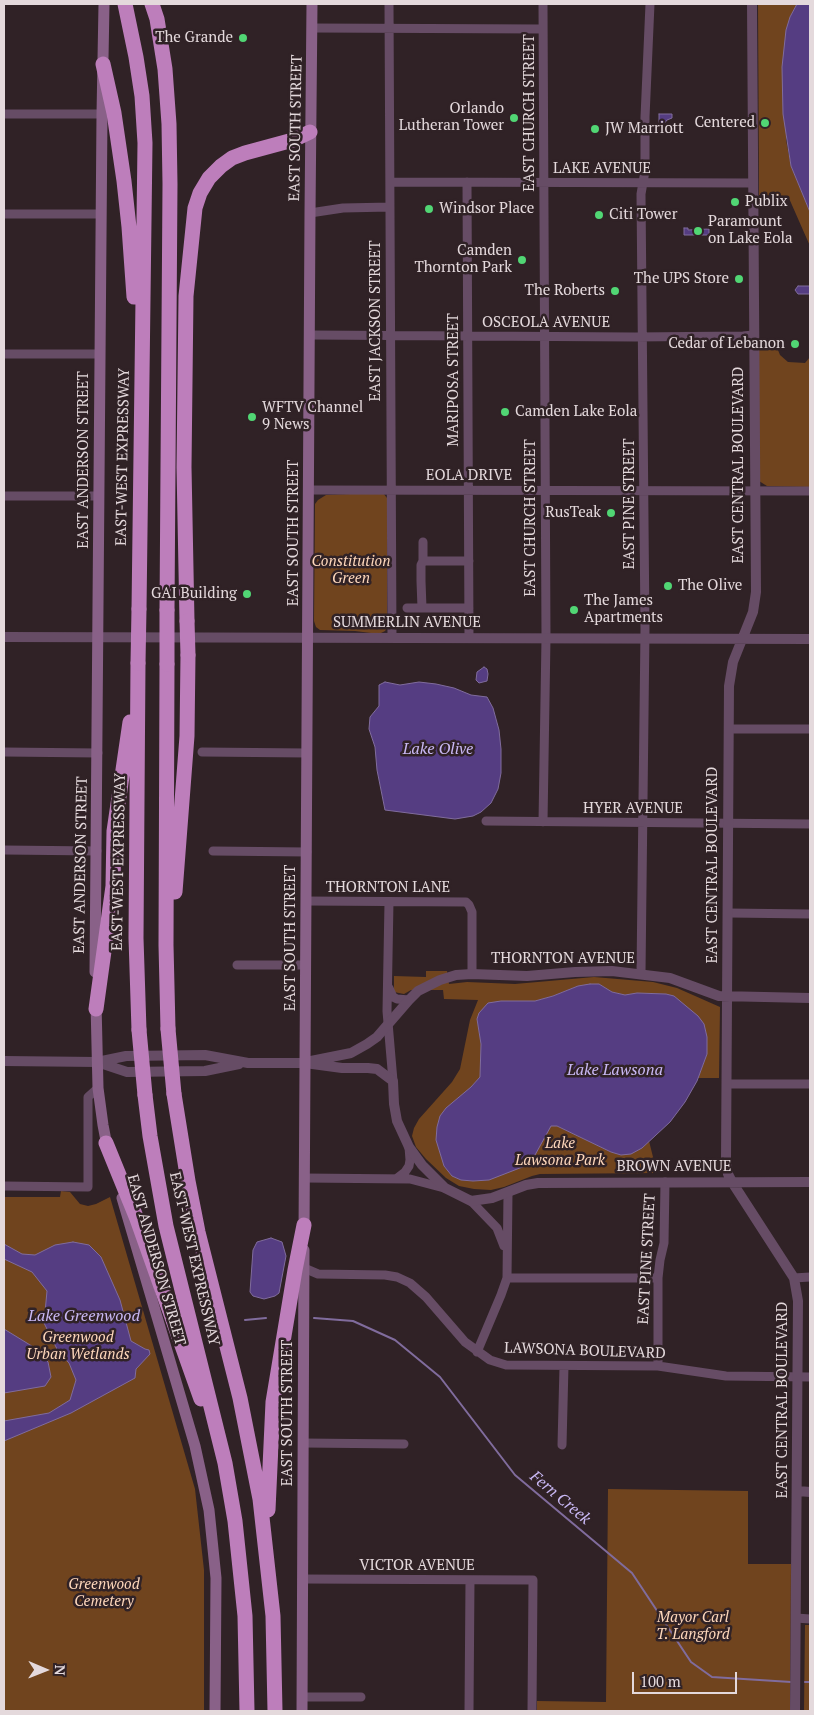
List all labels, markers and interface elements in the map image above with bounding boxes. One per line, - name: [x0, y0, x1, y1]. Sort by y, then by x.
- place label: The Grande: [155, 29, 233, 47]
- marker: The Grande: [237, 32, 249, 44]
- street label: EAST CHURCH STREET: [521, 34, 539, 192]
- street label: EAST SOUTH STREET: [286, 55, 306, 201]
- place label: Orlando Lutheran Tower: [399, 100, 504, 135]
- marker: Orlando Lutheran Tower: [508, 112, 520, 124]
- place label: Centered: [695, 114, 755, 132]
- marker: Centered: [759, 117, 771, 129]
- place label: JW Marriott: [605, 120, 684, 138]
- marker: JW Marriott: [589, 123, 601, 135]
- street label: LAKE AVENUE: [553, 160, 651, 178]
- place label: Publix: [745, 193, 788, 211]
- marker: Publix: [729, 196, 741, 208]
- place label: Windsor Place: [439, 200, 534, 218]
- marker: Windsor Place: [423, 203, 435, 215]
- place label: Citi Tower: [609, 206, 677, 224]
- marker: Citi Tower: [593, 209, 605, 221]
- place label: Paramount on Lake Eola: [708, 213, 793, 248]
- marker: Paramount on Lake Eola: [692, 225, 704, 237]
- street label: EAST JACKSON STREET: [367, 240, 385, 402]
- place label: Camden Thornton Park: [415, 242, 512, 277]
- marker: Camden Thornton Park: [516, 254, 528, 266]
- place label: The UPS Store: [634, 270, 729, 288]
- marker: The UPS Store: [733, 273, 745, 285]
- place label: The Roberts: [525, 282, 605, 300]
- marker: The Roberts: [609, 285, 621, 297]
- street label: MARIPOSA STREET: [445, 313, 463, 447]
- street label: OSCEOLA AVENUE: [482, 314, 610, 332]
- place label: Cedar of Lebanon: [668, 335, 785, 353]
- marker: Cedar of Lebanon: [789, 338, 801, 350]
- street label: EAST CENTRAL BOULEVARD: [730, 367, 748, 563]
- street label: EAST-WEST EXPRESSWAY: [112, 368, 134, 546]
- street label: EAST ANDERSON STREET: [75, 371, 93, 549]
- place label: WFTV Channel 9 News: [262, 399, 363, 434]
- place label: Camden Lake Eola: [515, 403, 637, 421]
- marker: Camden Lake Eola: [499, 406, 511, 418]
- marker: WFTV Channel 9 News: [246, 411, 258, 423]
- street label: EAST PINE STREET: [621, 438, 639, 570]
- street label: EAST CHURCH STREET: [522, 439, 540, 597]
- street label: EAST SOUTH STREET: [285, 460, 303, 606]
- street label: EOLA DRIVE: [426, 467, 512, 485]
- place label: RusTeak: [545, 504, 601, 522]
- marker: RusTeak: [605, 507, 617, 519]
- park label: Constitution Green: [312, 553, 390, 588]
- place label: The Olive: [678, 577, 742, 595]
- marker: The Olive: [662, 580, 674, 592]
- place label: GAI Building: [151, 585, 237, 603]
- marker: GAI Building: [241, 588, 253, 600]
- place label: The James Apartments: [584, 592, 663, 627]
- marker: The James Apartments: [568, 604, 580, 616]
- street label: SUMMERLIN AVENUE: [333, 614, 481, 632]
- water label: Lake Olive: [403, 739, 473, 759]
- street label: EAST CENTRAL BOULEVARD: [704, 767, 722, 963]
- street label: EAST-WEST EXPRESSWAY: [108, 773, 130, 951]
- street label: EAST ANDERSON STREET: [70, 776, 92, 954]
- street label: HYER AVENUE: [583, 800, 683, 818]
- street label: EAST SOUTH STREET: [282, 865, 300, 1011]
- street label: THORNTON LANE: [326, 879, 450, 897]
- street label: THORNTON AVENUE: [491, 950, 635, 968]
- water label: Lake Lawsona: [567, 1060, 663, 1080]
- park label: Lake Lawsona Park: [515, 1135, 605, 1170]
- street label: BROWN AVENUE: [616, 1158, 732, 1176]
- street label: EAST-WEST EXPRESSWAY: [165, 1170, 223, 1348]
- street label: EAST ANDERSON STREET: [123, 1172, 189, 1348]
- street label: EAST PINE STREET: [635, 1193, 659, 1325]
- street label: EAST CENTRAL BOULEVARD: [774, 1302, 792, 1498]
- water label: Lake Greenwood: [28, 1306, 140, 1326]
- park label: Greenwood Urban Wetlands: [26, 1329, 130, 1364]
- street label: LAWSONA BOULEVARD: [504, 1339, 666, 1363]
- street label: EAST SOUTH STREET: [279, 1340, 297, 1486]
- water label: Fern Creek: [526, 1467, 594, 1529]
- street label: VICTOR AVENUE: [359, 1557, 475, 1575]
- park label: Greenwood Cemetery: [68, 1576, 140, 1611]
- park label: Mayor Carl T. Langford: [656, 1609, 730, 1644]
- north arrow: [20, 1645, 70, 1695]
- scale bar: [634, 1662, 739, 1694]
- text: N: [51, 1665, 70, 1676]
- text: 100 m: [640, 1671, 681, 1691]

